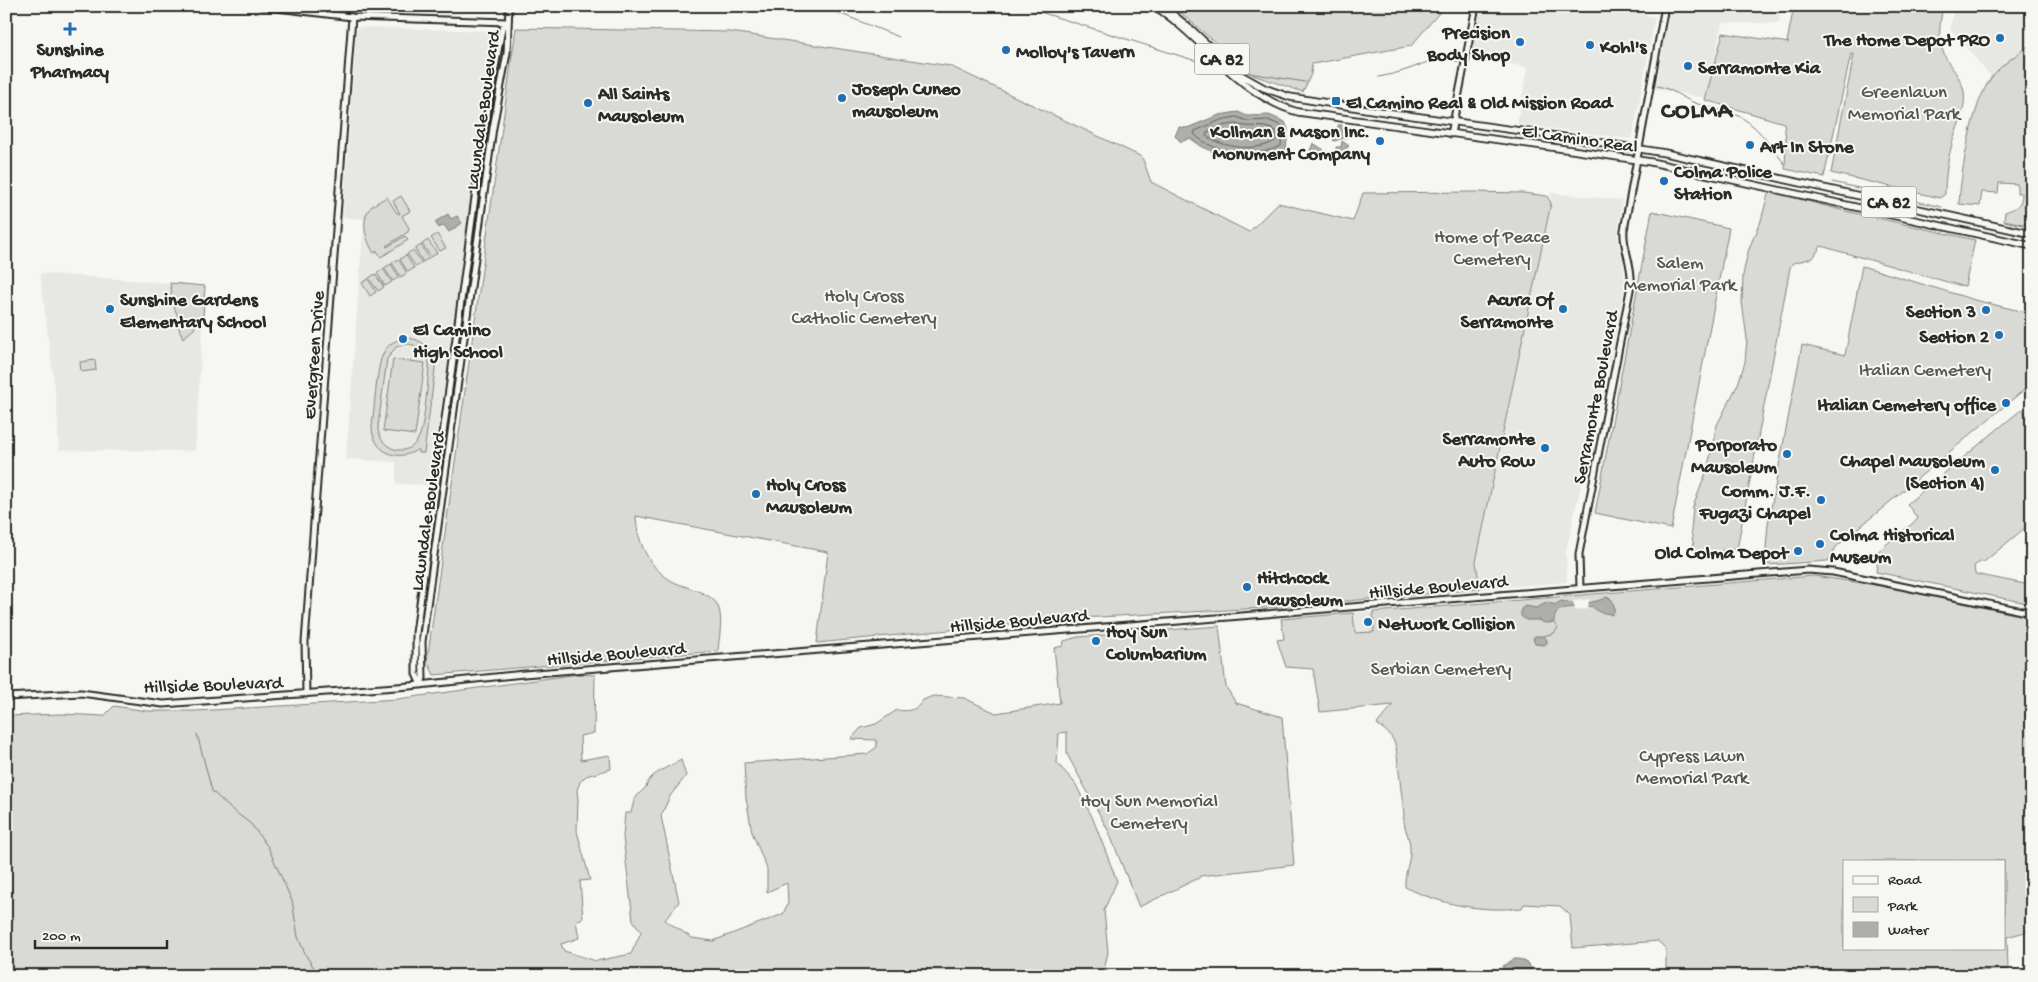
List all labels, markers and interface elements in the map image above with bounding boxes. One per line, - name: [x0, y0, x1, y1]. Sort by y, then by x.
- marker: Sunshine Pharmacy: [64, 23, 76, 35]
- place label: Precision Body Shop: [1426, 23, 1511, 68]
- street label: Lawndale Boulevard: [462, 27, 507, 192]
- place label: The Home Depot PRO: [1822, 30, 1991, 53]
- marker: The Home Depot PRO: [1994, 32, 2006, 44]
- marker: Precision Body Shop: [1514, 36, 1526, 48]
- place label: Kohl's: [1599, 37, 1648, 60]
- marker: Kohl's: [1584, 39, 1596, 51]
- place label: Sunshine Pharmacy: [30, 40, 110, 85]
- place label: Molloy's Tavern: [1016, 42, 1136, 65]
- marker: Molloy's Tavern: [1000, 44, 1012, 56]
- road number: CA 82: [1194, 44, 1250, 74]
- place label: Serramonte Kia: [1698, 58, 1822, 81]
- marker: Serramonte Kia: [1682, 60, 1694, 72]
- place label: Joseph Cuneo mausoleum: [851, 79, 961, 124]
- park label: Greenlawn Memorial Park: [1848, 82, 1962, 127]
- place label: All Saints Mausoleum: [597, 84, 684, 129]
- marker: Joseph Cuneo mausoleum: [836, 92, 848, 104]
- place label: El Camino Real & Old Mission Road: [1346, 93, 1614, 116]
- marker: El Camino Real & Old Mission Road: [1330, 95, 1342, 107]
- marker: All Saints Mausoleum: [582, 97, 594, 109]
- district label: COLMA: [1661, 98, 1734, 127]
- street label: El Camino Real: [1520, 121, 1639, 160]
- place label: Kollman & Mason Inc. Monument Company: [1209, 122, 1371, 167]
- marker: Kollman & Mason Inc. Monument Company: [1374, 135, 1386, 147]
- place label: Art In Stone: [1759, 137, 1855, 160]
- marker: Art In Stone: [1744, 139, 1756, 151]
- place label: Colma Police Station: [1673, 162, 1773, 207]
- marker: Colma Police Station: [1658, 175, 1670, 187]
- road number: CA 82: [1862, 186, 1916, 218]
- park label: Home of Peace Cemetery: [1434, 227, 1550, 272]
- park label: Salem Memorial Park: [1624, 253, 1738, 298]
- park label: Holy Cross Catholic Cemetery: [792, 286, 937, 331]
- place label: Sunshine Gardens Elementary School: [120, 290, 266, 335]
- street label: Evergreen Drive: [300, 290, 331, 420]
- place label: Acura Of Serramonte: [1460, 290, 1555, 335]
- place label: Section 3: [1906, 302, 1976, 325]
- marker: Sunshine Gardens Elementary School: [104, 303, 116, 315]
- marker: Acura Of Serramonte: [1557, 303, 1569, 315]
- marker: Section 3: [1980, 304, 1992, 316]
- street label: Serramonte Boulevard: [1569, 307, 1626, 486]
- place label: El Camino High School: [413, 320, 503, 365]
- place label: Section 2: [1919, 327, 1990, 350]
- marker: Section 2: [1993, 329, 2005, 341]
- marker: El Camino High School: [397, 333, 409, 345]
- park label: Italian Cemetery: [1859, 360, 1992, 383]
- place label: Italian Cemetery office: [1817, 395, 1997, 418]
- marker: Italian Cemetery office: [2000, 397, 2012, 409]
- street label: Lawndale Boulevard: [407, 428, 452, 593]
- place label: Serramonte Auto Row: [1442, 429, 1536, 474]
- place label: Porporato Mausoleum: [1691, 435, 1778, 480]
- marker: Serramonte Auto Row: [1539, 442, 1551, 454]
- marker: Porporato Mausoleum: [1781, 448, 1793, 460]
- place label: Chapel Mausoleum (Section 4): [1839, 451, 1986, 496]
- marker: Chapel Mausoleum (Section 4): [1989, 464, 2001, 476]
- place label: Holy Cross Mausoleum: [766, 475, 852, 520]
- place label: Comm. J.F. Fugazi Chapel: [1699, 481, 1811, 526]
- marker: Holy Cross Mausoleum: [750, 488, 762, 500]
- marker: Comm. J.F. Fugazi Chapel: [1815, 494, 1827, 506]
- place label: Colma Historical Museum: [1829, 525, 1955, 570]
- marker: Colma Historical Museum: [1814, 538, 1826, 550]
- place label: Old Colma Depot: [1655, 543, 1790, 566]
- marker: Old Colma Depot: [1792, 545, 1804, 557]
- place label: Hitchcock Mausoleum: [1257, 568, 1343, 613]
- street label: Hillside Boulevard: [1368, 571, 1510, 606]
- marker: Hitchcock Mausoleum: [1241, 581, 1253, 593]
- street label: Hillside Boulevard: [949, 605, 1091, 640]
- place label: Network Collision: [1378, 614, 1516, 637]
- marker: Network Collision: [1362, 616, 1374, 628]
- place label: Hoy Sun Columbarium: [1105, 622, 1207, 667]
- marker: Hoy Sun Columbarium: [1090, 635, 1102, 647]
- street label: Hillside Boulevard: [546, 638, 688, 673]
- park label: Serbian Cemetery: [1371, 659, 1512, 682]
- street label: Hillside Boulevard: [143, 673, 285, 700]
- park label: Cypress Lawn Memorial Park: [1636, 746, 1750, 791]
- park label: Hoy Sun Memorial Cemetery: [1080, 791, 1218, 836]
- legend: [1843, 860, 2006, 950]
- text: Road: [1888, 872, 1922, 890]
- text: Park: [1887, 898, 1918, 916]
- scale bar: [35, 917, 168, 949]
- text: Water: [1888, 922, 1930, 940]
- text: 200 m: [42, 928, 81, 946]

